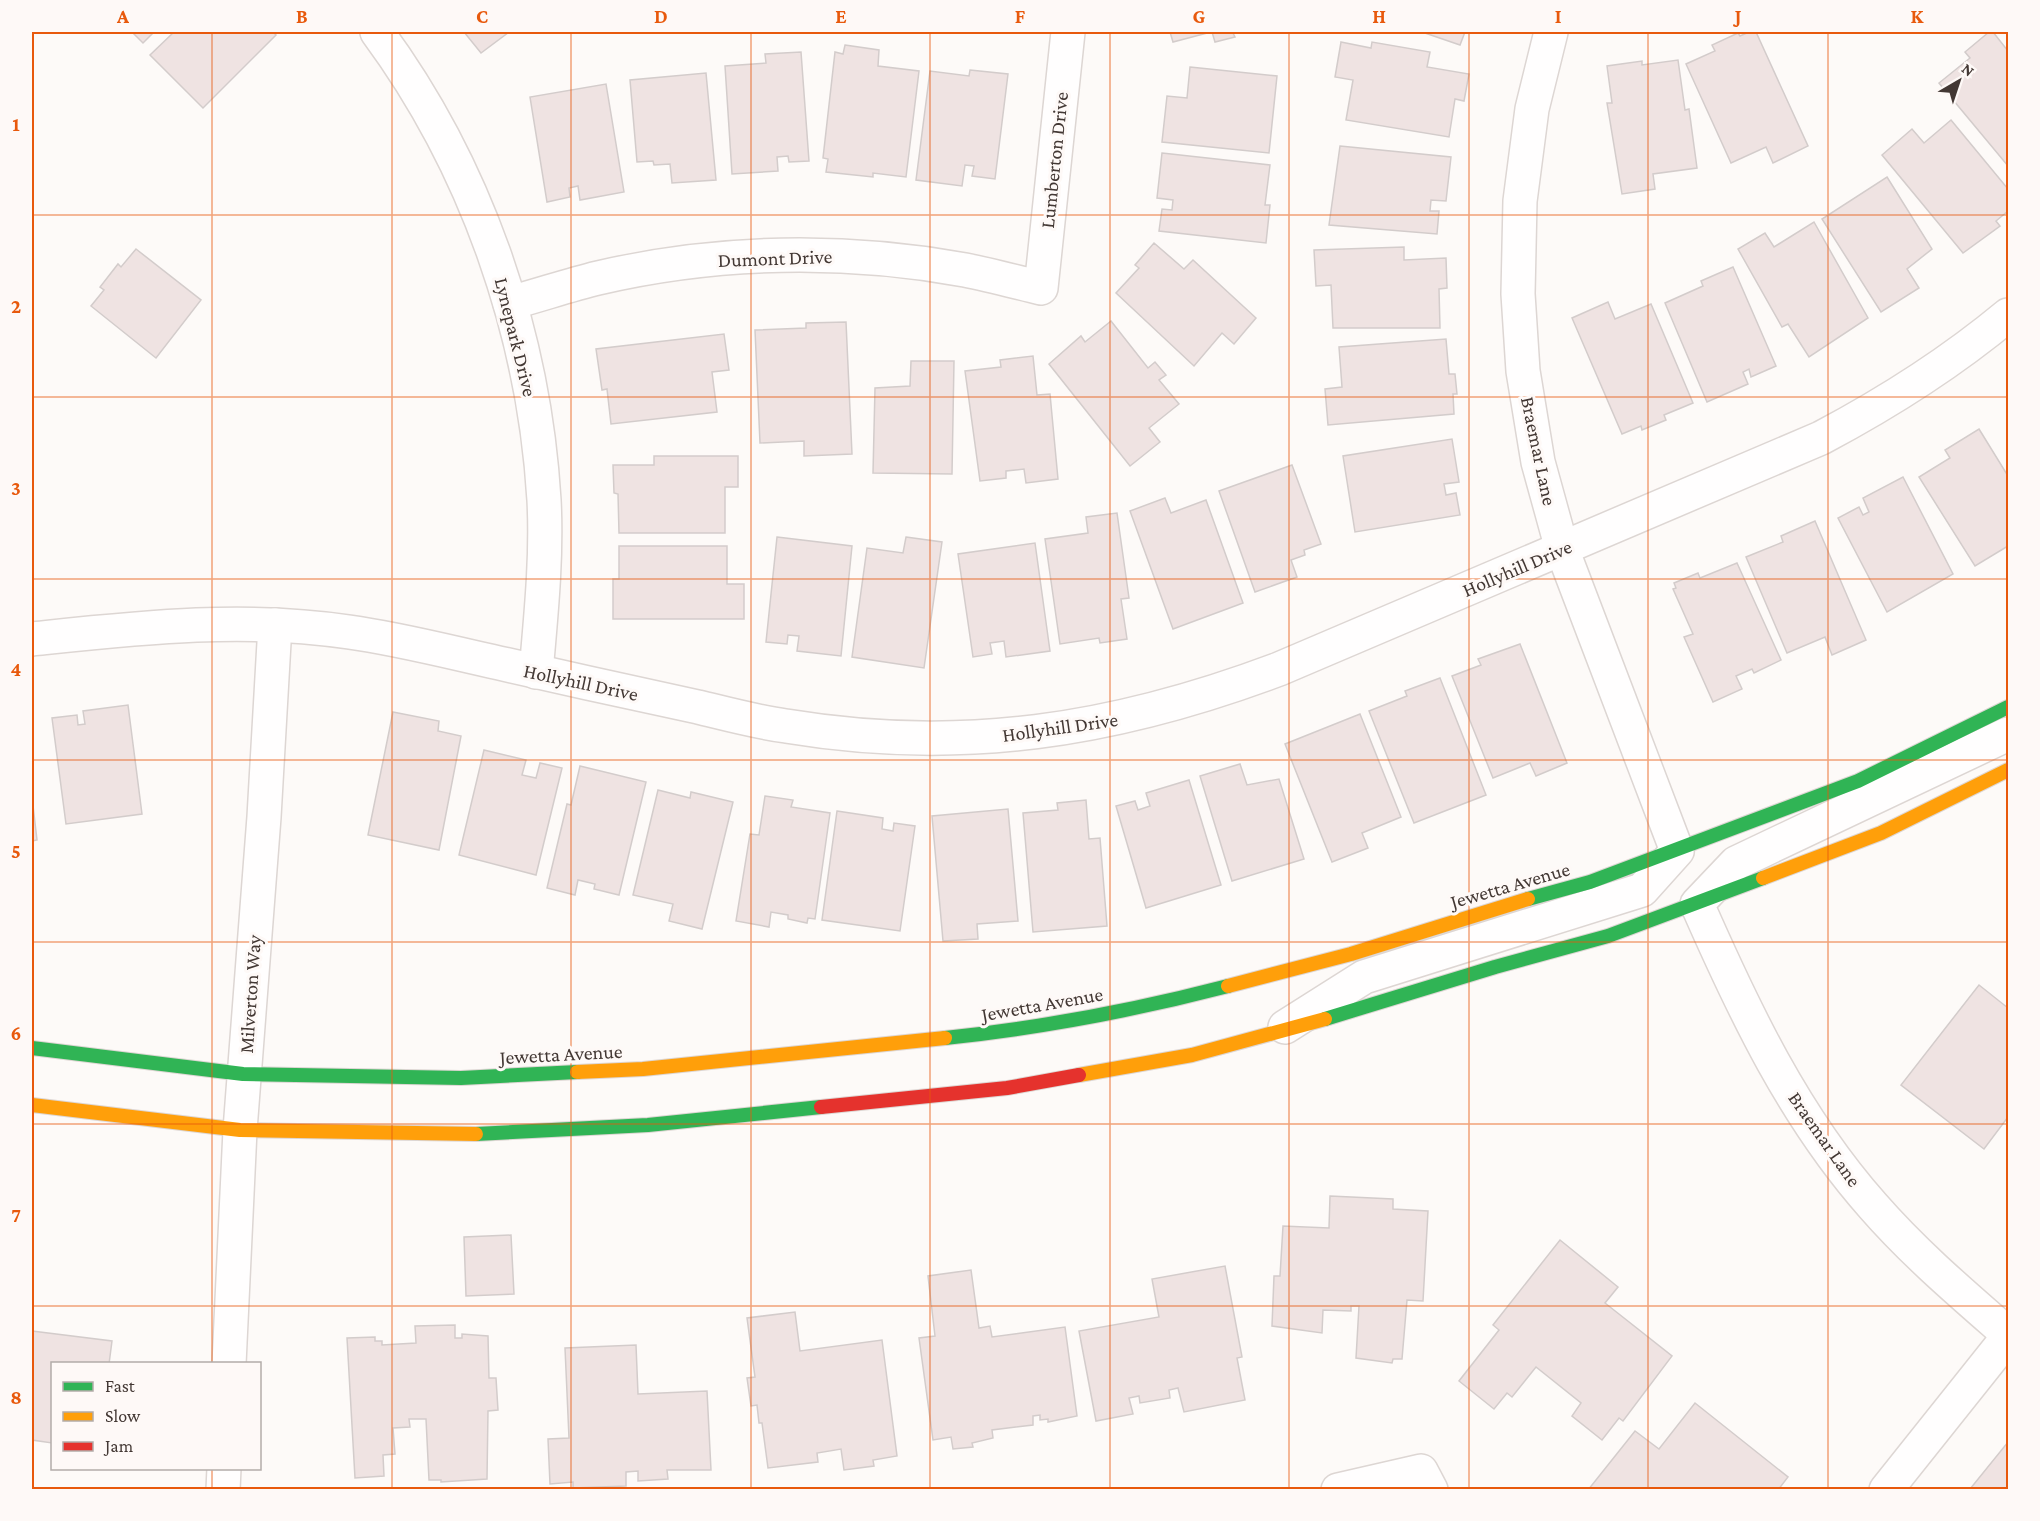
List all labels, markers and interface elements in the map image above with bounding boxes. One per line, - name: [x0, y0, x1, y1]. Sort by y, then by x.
- text: A: [116, 5, 130, 27]
- text: B: [296, 5, 308, 27]
- text: C: [476, 5, 488, 27]
- text: D: [654, 5, 668, 27]
- text: E: [835, 5, 847, 27]
- text: F: [1015, 5, 1026, 27]
- text: G: [1193, 5, 1206, 27]
- text: H: [1372, 5, 1386, 27]
- text: I: [1555, 5, 1562, 27]
- text: J: [1733, 5, 1742, 27]
- text: K: [1911, 5, 1925, 27]
- north arrow: [1929, 51, 1989, 111]
- text: N: [1959, 60, 1978, 80]
- street label: Lumberton Drive: [1036, 90, 1072, 229]
- text: 1: [12, 113, 20, 135]
- street label: Dumont Drive: [717, 245, 833, 271]
- street label: Lynepark Drive: [490, 275, 541, 399]
- text: 2: [11, 295, 21, 317]
- street label: Braemar Lane: [1517, 395, 1561, 508]
- text: 3: [11, 477, 21, 499]
- street label: Hollyhill Drive: [1459, 535, 1575, 602]
- text: 4: [11, 658, 22, 680]
- street label: Hollyhill Drive: [522, 659, 640, 706]
- street label: Hollyhill Drive: [1001, 708, 1120, 747]
- text: 5: [11, 840, 21, 862]
- street label: Jewetta Avenue: [1446, 857, 1573, 914]
- street label: Milverton Way: [235, 933, 266, 1054]
- street label: Jewetta Avenue: [978, 982, 1105, 1027]
- text: 6: [11, 1022, 21, 1044]
- street label: Jewetta Avenue: [497, 1040, 623, 1069]
- street label: Braemar Lane: [1784, 1087, 1866, 1191]
- text: 7: [11, 1204, 21, 1226]
- legend: [51, 1362, 261, 1470]
- text: Fast: [105, 1376, 136, 1396]
- text: 8: [10, 1386, 22, 1408]
- text: Slow: [105, 1406, 141, 1426]
- text: Jam: [103, 1436, 134, 1456]

